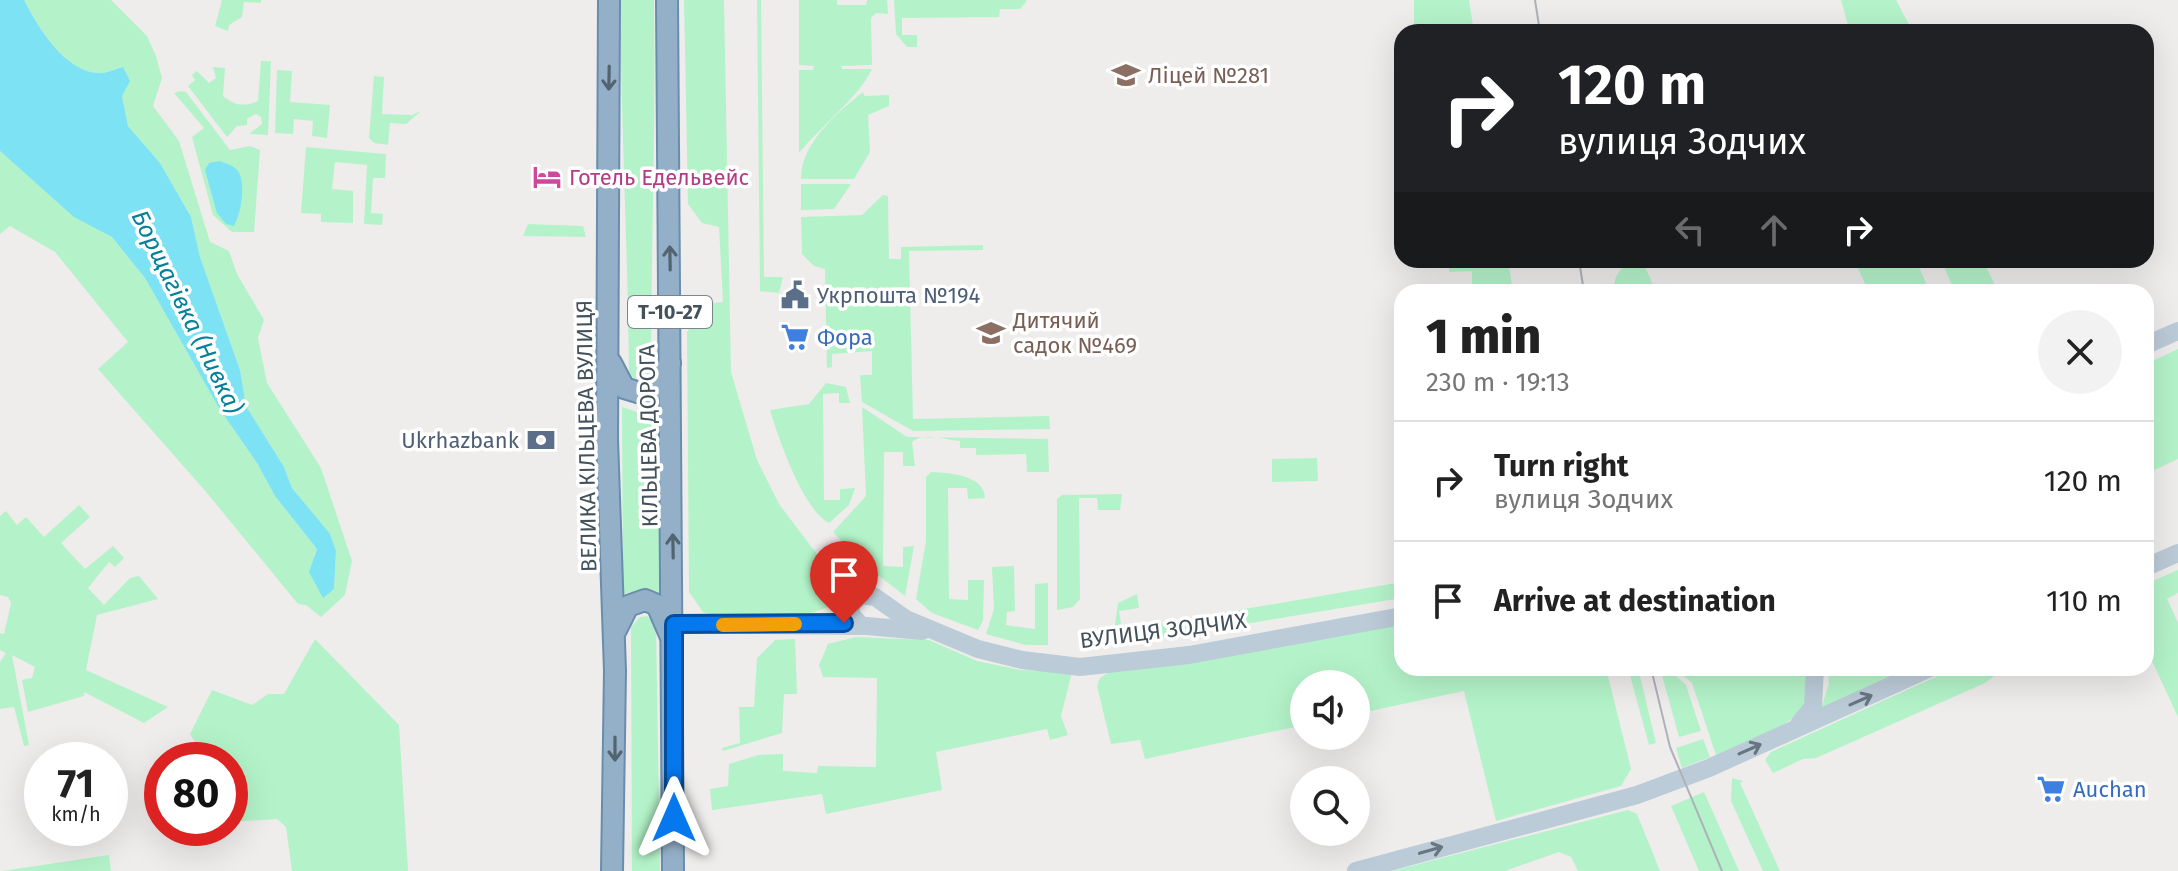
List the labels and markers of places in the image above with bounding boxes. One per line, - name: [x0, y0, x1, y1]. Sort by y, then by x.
- school or university icon: Ліцей №281: [1111, 60, 1141, 90]
- place label: Ліцей №281: [1148, 62, 1269, 89]
- hotel icon: Готель Едельвейс: [532, 162, 562, 192]
- place label: Готель Едельвейс: [569, 164, 749, 191]
- public building icon: Укрпошта №194: [780, 280, 810, 310]
- place label: Укрпошта №194: [817, 282, 980, 309]
- place label: Дитячий садок №469: [1012, 307, 1137, 359]
- school or university icon: Дитячий садок №469: [976, 318, 1006, 348]
- supermarket icon: Фора: [780, 322, 810, 352]
- place label: Фора: [817, 324, 873, 351]
- bank icon: Ukrhazbank: [526, 425, 556, 455]
- place label: Ukrhazbank: [401, 427, 520, 454]
- pin: [810, 541, 878, 623]
- supermarket icon: Auchan: [2036, 774, 2066, 804]
- place label: Auchan: [2073, 776, 2147, 803]

